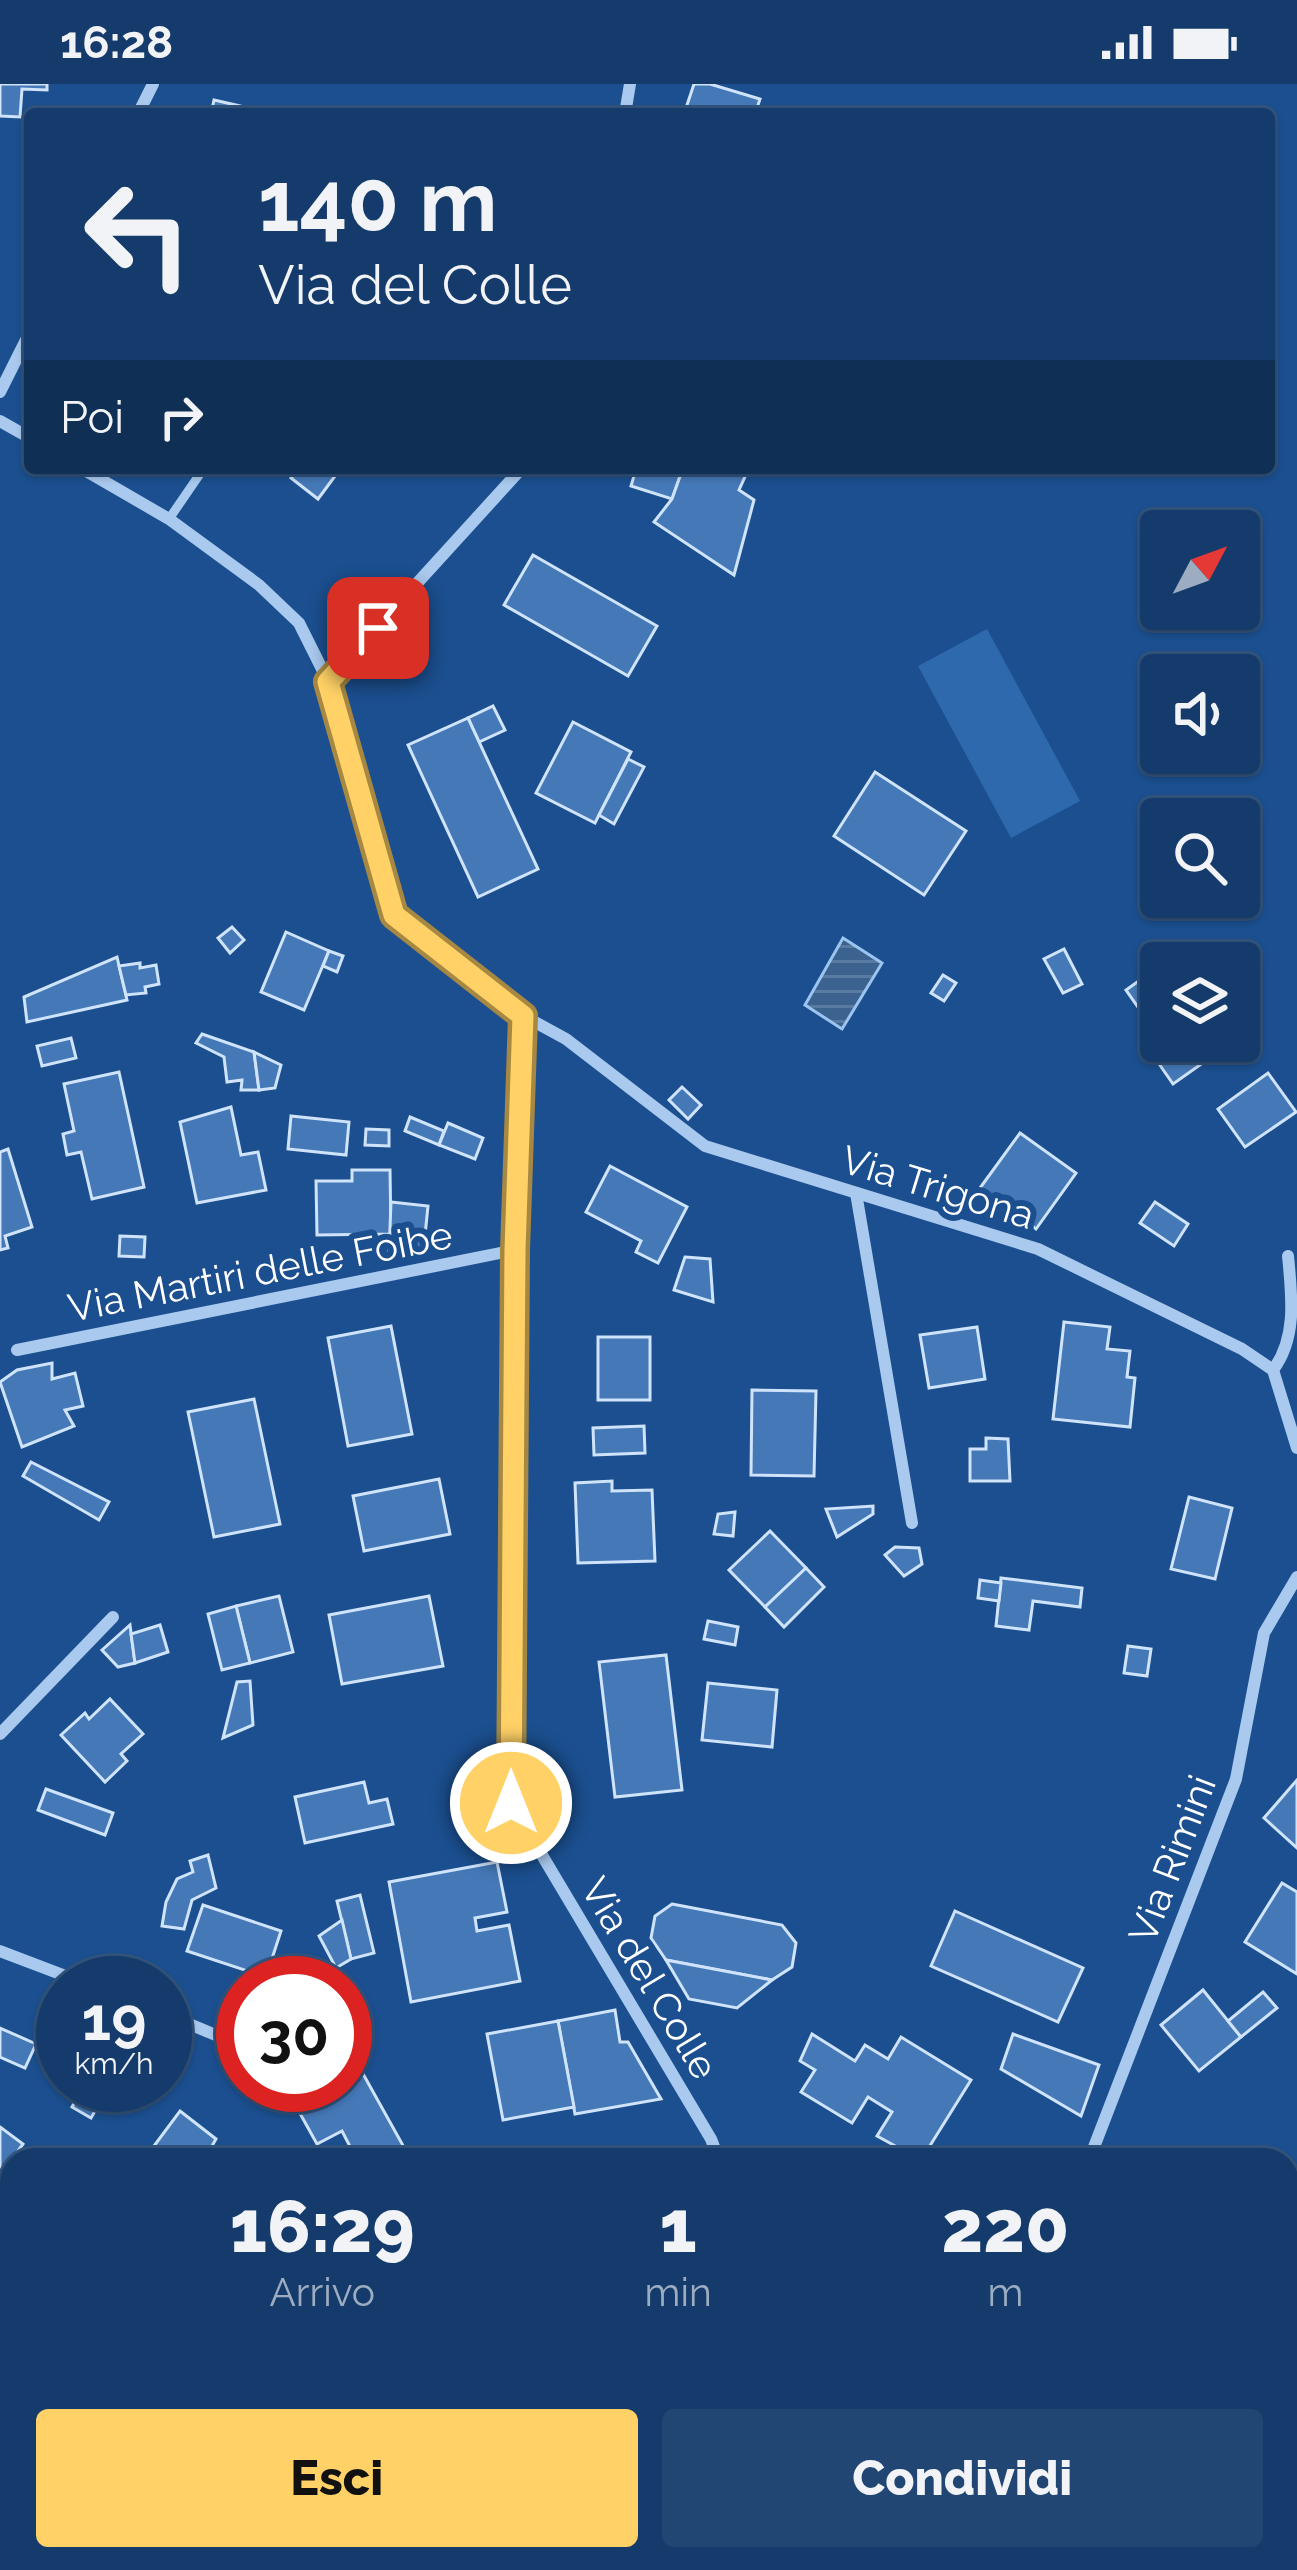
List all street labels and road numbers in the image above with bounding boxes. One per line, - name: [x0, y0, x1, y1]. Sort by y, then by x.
- street label: Via Trigona: [836, 1136, 1040, 1238]
- street label: Via Martiri delle Foibe: [64, 1211, 456, 1331]
- street label: Via Rimini: [1119, 1769, 1225, 1949]
- street label: Via del Colle: [572, 1869, 728, 2087]

